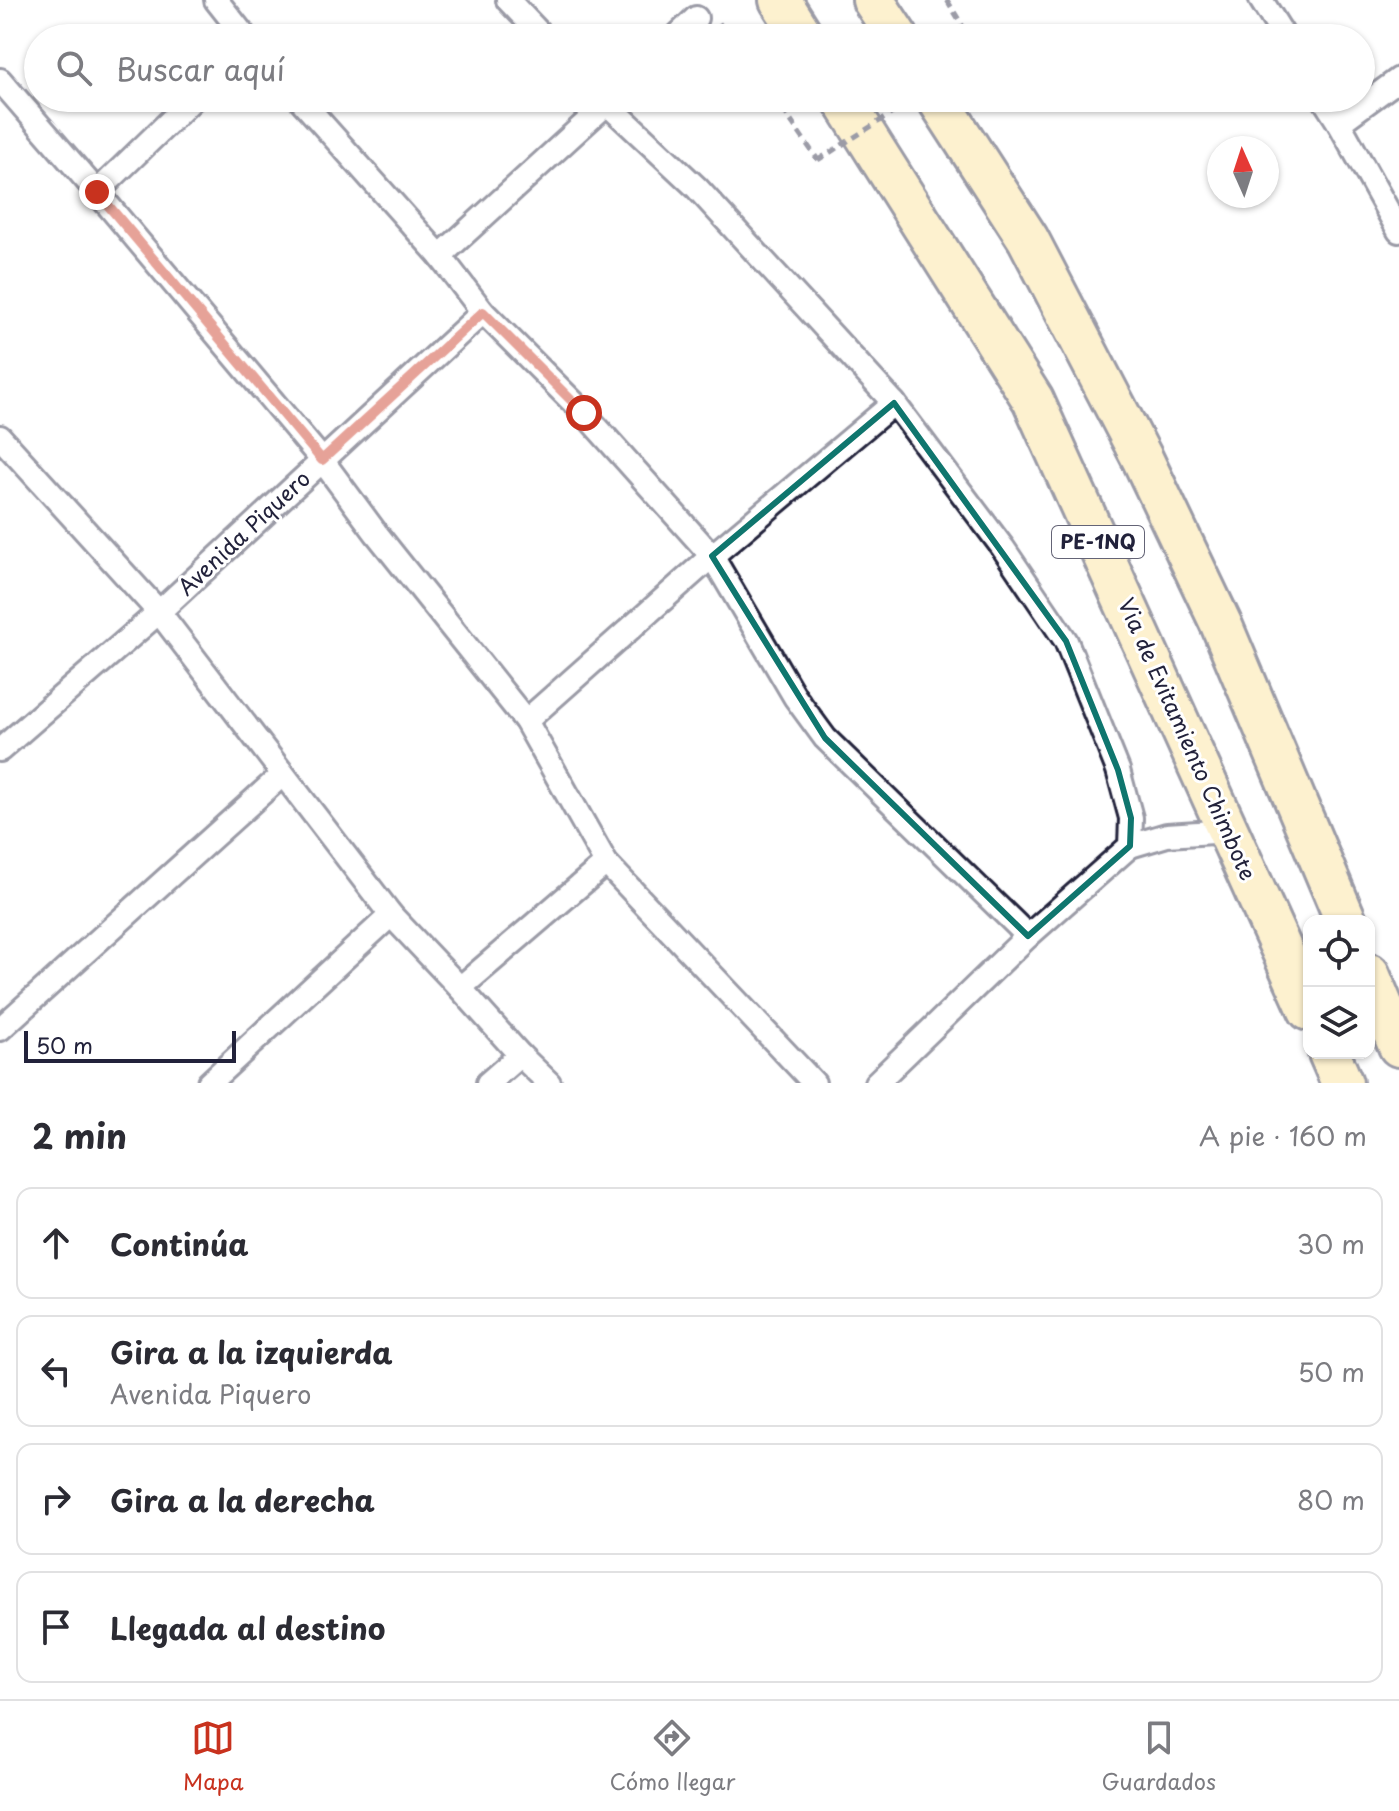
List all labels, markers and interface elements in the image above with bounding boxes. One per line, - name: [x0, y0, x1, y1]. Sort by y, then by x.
- search box: [24, 24, 1375, 112]
- icon: search: [52, 46, 96, 90]
- text: Buscar aquí: [116, 46, 285, 91]
- north arrow: [1207, 136, 1279, 208]
- route end: [79, 174, 115, 210]
- route start: [566, 395, 602, 431]
- street label: Avenida Piquero: [169, 462, 317, 602]
- road number: PE-1NQ: [1052, 526, 1144, 558]
- street label: Via de Evitamiento Chimbote: [1111, 592, 1266, 885]
- map controls: [1303, 915, 1375, 1059]
- button: locate: [1303, 915, 1375, 987]
- button: layers: [1303, 987, 1375, 1059]
- scale bar: [24, 1027, 236, 1063]
- text: 50 m: [36, 1028, 93, 1061]
- text: 2 min: [32, 1109, 127, 1161]
- text: A pie · 160 m: [1199, 1116, 1367, 1155]
- icon: ahead: [34, 1221, 78, 1265]
- text: Continúa: [110, 1221, 249, 1266]
- text: 30 m: [1297, 1224, 1365, 1263]
- text: Gira a la izquierda: [110, 1329, 393, 1374]
- icon: left: [34, 1349, 78, 1393]
- text: 50 m: [1298, 1352, 1365, 1391]
- text: Avenida Piquero: [110, 1374, 312, 1413]
- icon: right: [34, 1477, 78, 1521]
- text: Gira a la derecha: [110, 1477, 375, 1522]
- text: 80 m: [1297, 1480, 1365, 1519]
- icon: arrive: [34, 1605, 78, 1649]
- text: Llegada al destino: [110, 1605, 385, 1650]
- tab: Mapa: [183, 1716, 244, 1797]
- tab: Cómo llegar: [610, 1716, 735, 1797]
- tab: Guardados: [1101, 1716, 1216, 1797]

